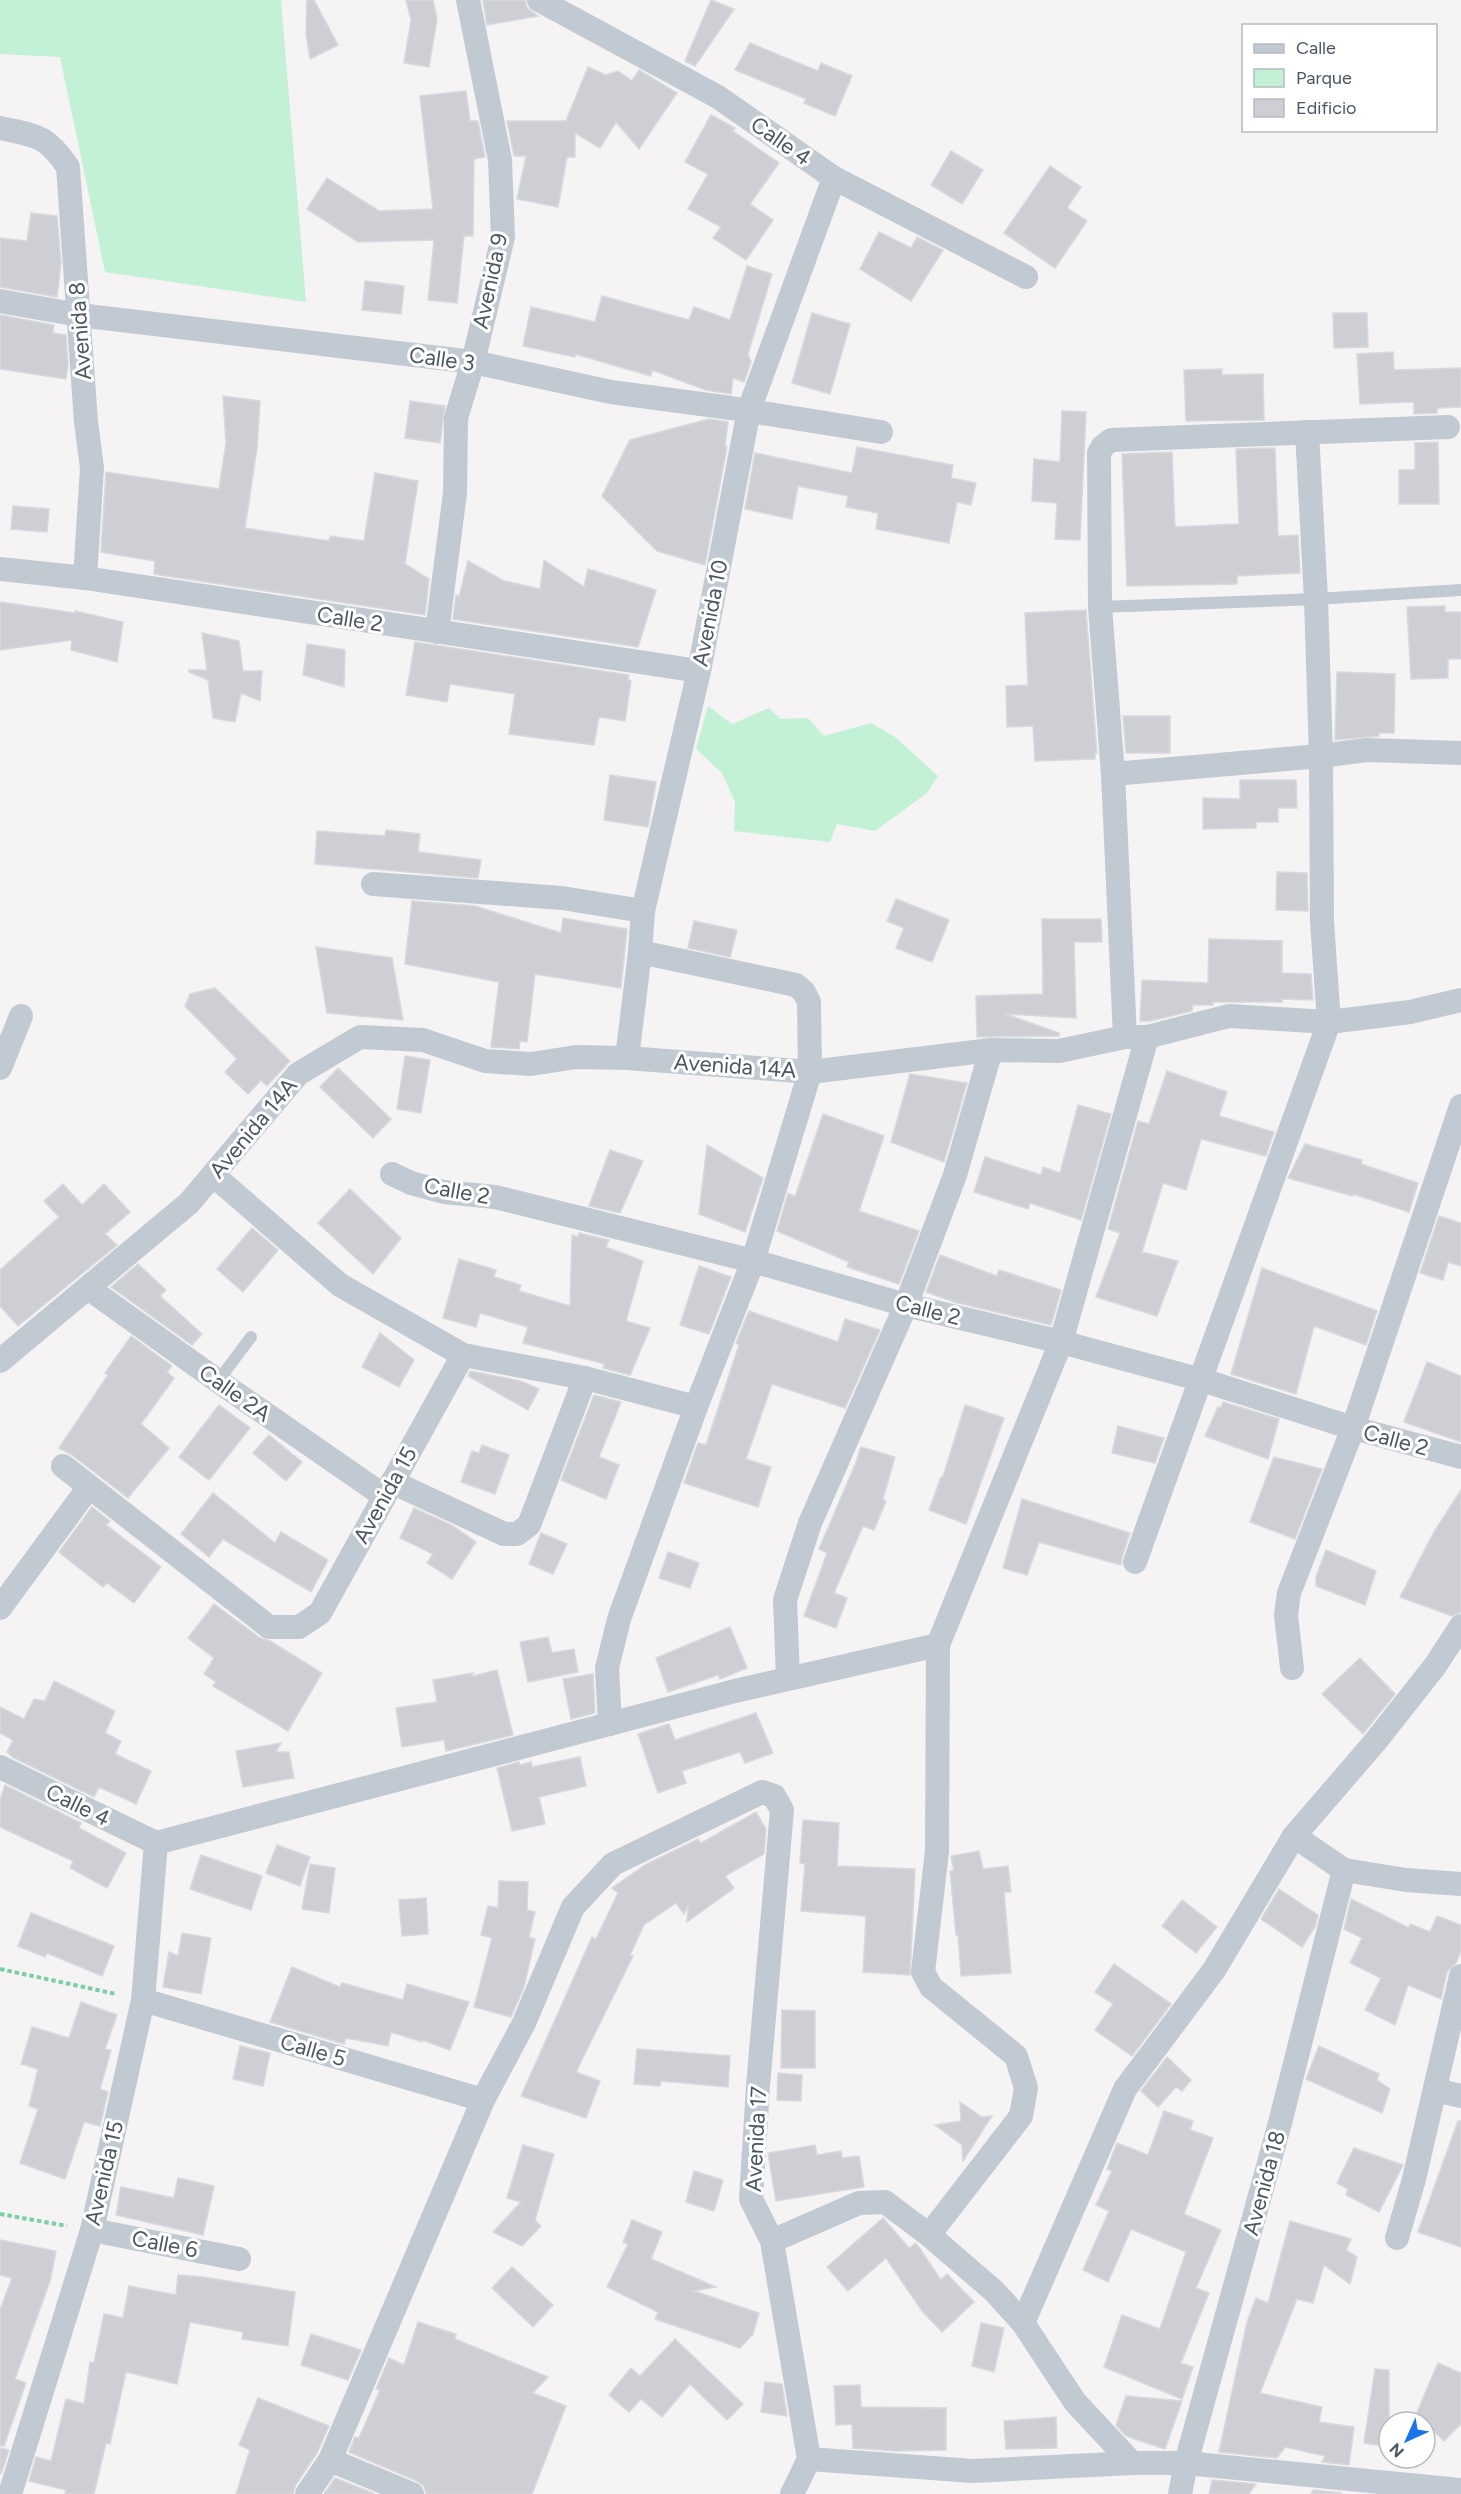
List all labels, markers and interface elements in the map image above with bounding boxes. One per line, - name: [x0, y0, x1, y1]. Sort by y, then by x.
- legend: [1242, 24, 1437, 132]
- text: Calle: [1296, 37, 1336, 59]
- text: Parque: [1296, 67, 1352, 89]
- text: Edificio: [1296, 97, 1357, 119]
- street label: Calle 4: [745, 110, 817, 172]
- street label: Avenida 9: [467, 231, 513, 331]
- street label: Avenida 8: [63, 281, 97, 381]
- street label: Calle 3: [407, 341, 477, 377]
- street label: Avenida 10: [686, 557, 734, 669]
- street label: Calle 2: [315, 600, 385, 638]
- street label: Avenida 14A: [673, 1048, 797, 1084]
- street label: Avenida 14A: [203, 1072, 303, 1184]
- street label: Calle 2: [422, 1172, 492, 1210]
- street label: Calle 2: [892, 1289, 964, 1331]
- street label: Calle 2A: [194, 1359, 276, 1427]
- street label: Calle 2: [1360, 1418, 1432, 1462]
- street label: Avenida 15: [347, 1442, 423, 1548]
- street label: Calle 4: [42, 1778, 114, 1832]
- street label: Calle 5: [277, 2028, 349, 2072]
- street label: Avenida 17: [740, 2085, 772, 2192]
- street label: Avenida 15: [79, 2118, 129, 2228]
- street label: Avenida 18: [1237, 2128, 1291, 2238]
- street label: Calle 6: [130, 2224, 200, 2264]
- north arrow: [1377, 2410, 1437, 2470]
- text: N: [1386, 2439, 1408, 2461]

